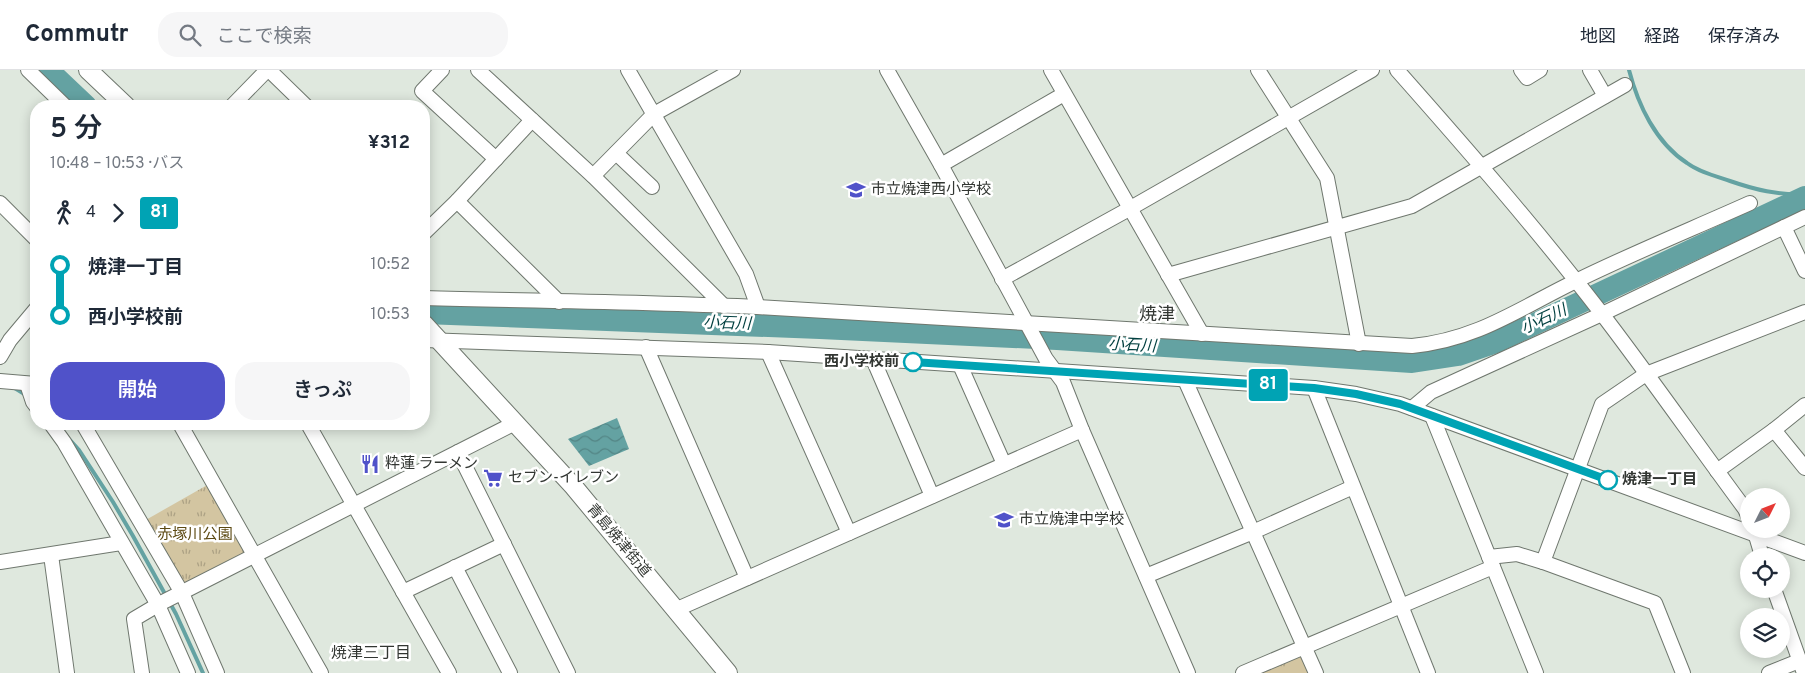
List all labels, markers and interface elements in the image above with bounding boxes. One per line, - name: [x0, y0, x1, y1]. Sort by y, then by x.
- search box: [158, 12, 508, 57]
- text: Commutr: [25, 20, 128, 50]
- icon: search: [176, 21, 204, 49]
- text: ここで検索: [216, 25, 311, 49]
- text: 地図: [1580, 26, 1616, 49]
- text: 経路: [1644, 26, 1680, 49]
- text: 保存済み: [1708, 26, 1780, 49]
- text: 5 分: [50, 112, 102, 148]
- text: ¥312: [368, 131, 410, 155]
- text: 10:48 – 10:53 · バス: [50, 154, 184, 174]
- school or university icon: 市立焼津西小学校: [845, 179, 867, 201]
- place label: 市立焼津西小学校: [871, 181, 991, 200]
- icon: walk: [50, 199, 78, 227]
- icon: forward: [104, 199, 132, 227]
- text: 81: [150, 201, 168, 224]
- text: 4: [86, 203, 96, 223]
- text: 10:52: [371, 255, 410, 275]
- text: 焼津一丁目: [88, 256, 183, 280]
- water label: 小石川: [1518, 300, 1572, 339]
- district label: 焼津: [1139, 304, 1175, 327]
- text: 10:53: [371, 305, 410, 325]
- text: 西小学校前: [88, 306, 183, 330]
- water label: 小石川: [703, 313, 753, 335]
- water label: 小石川: [1108, 335, 1158, 357]
- place label: 西小学校前: [824, 352, 899, 372]
- marker: 西小学校前: [903, 352, 923, 372]
- button: 開始: [50, 362, 225, 420]
- button: きっぷ: [235, 362, 410, 420]
- line badge: 81: [1246, 369, 1290, 401]
- text: 81: [1259, 373, 1277, 396]
- restaurant icon: 粋蓮 ラーメン: [359, 453, 381, 475]
- place label: 粋蓮 ラーメン: [385, 455, 478, 474]
- supermarket icon: セブン-イレブン: [482, 467, 504, 489]
- place label: セブン-イレブン: [508, 469, 619, 488]
- marker: 焼津一丁目: [1598, 470, 1618, 490]
- place label: 焼津一丁目: [1622, 471, 1697, 490]
- north arrow: [1740, 488, 1790, 538]
- map controls: [1740, 488, 1790, 658]
- street label: 青島焼津街道: [582, 500, 654, 582]
- school or university icon: 市立焼津中学校: [993, 509, 1015, 531]
- place label: 市立焼津中学校: [1019, 511, 1124, 530]
- park label: 赤塚川公園: [157, 526, 233, 545]
- button: locate: [1740, 548, 1790, 598]
- button: layers: [1740, 608, 1790, 658]
- district label: 焼津三丁目: [331, 644, 411, 664]

